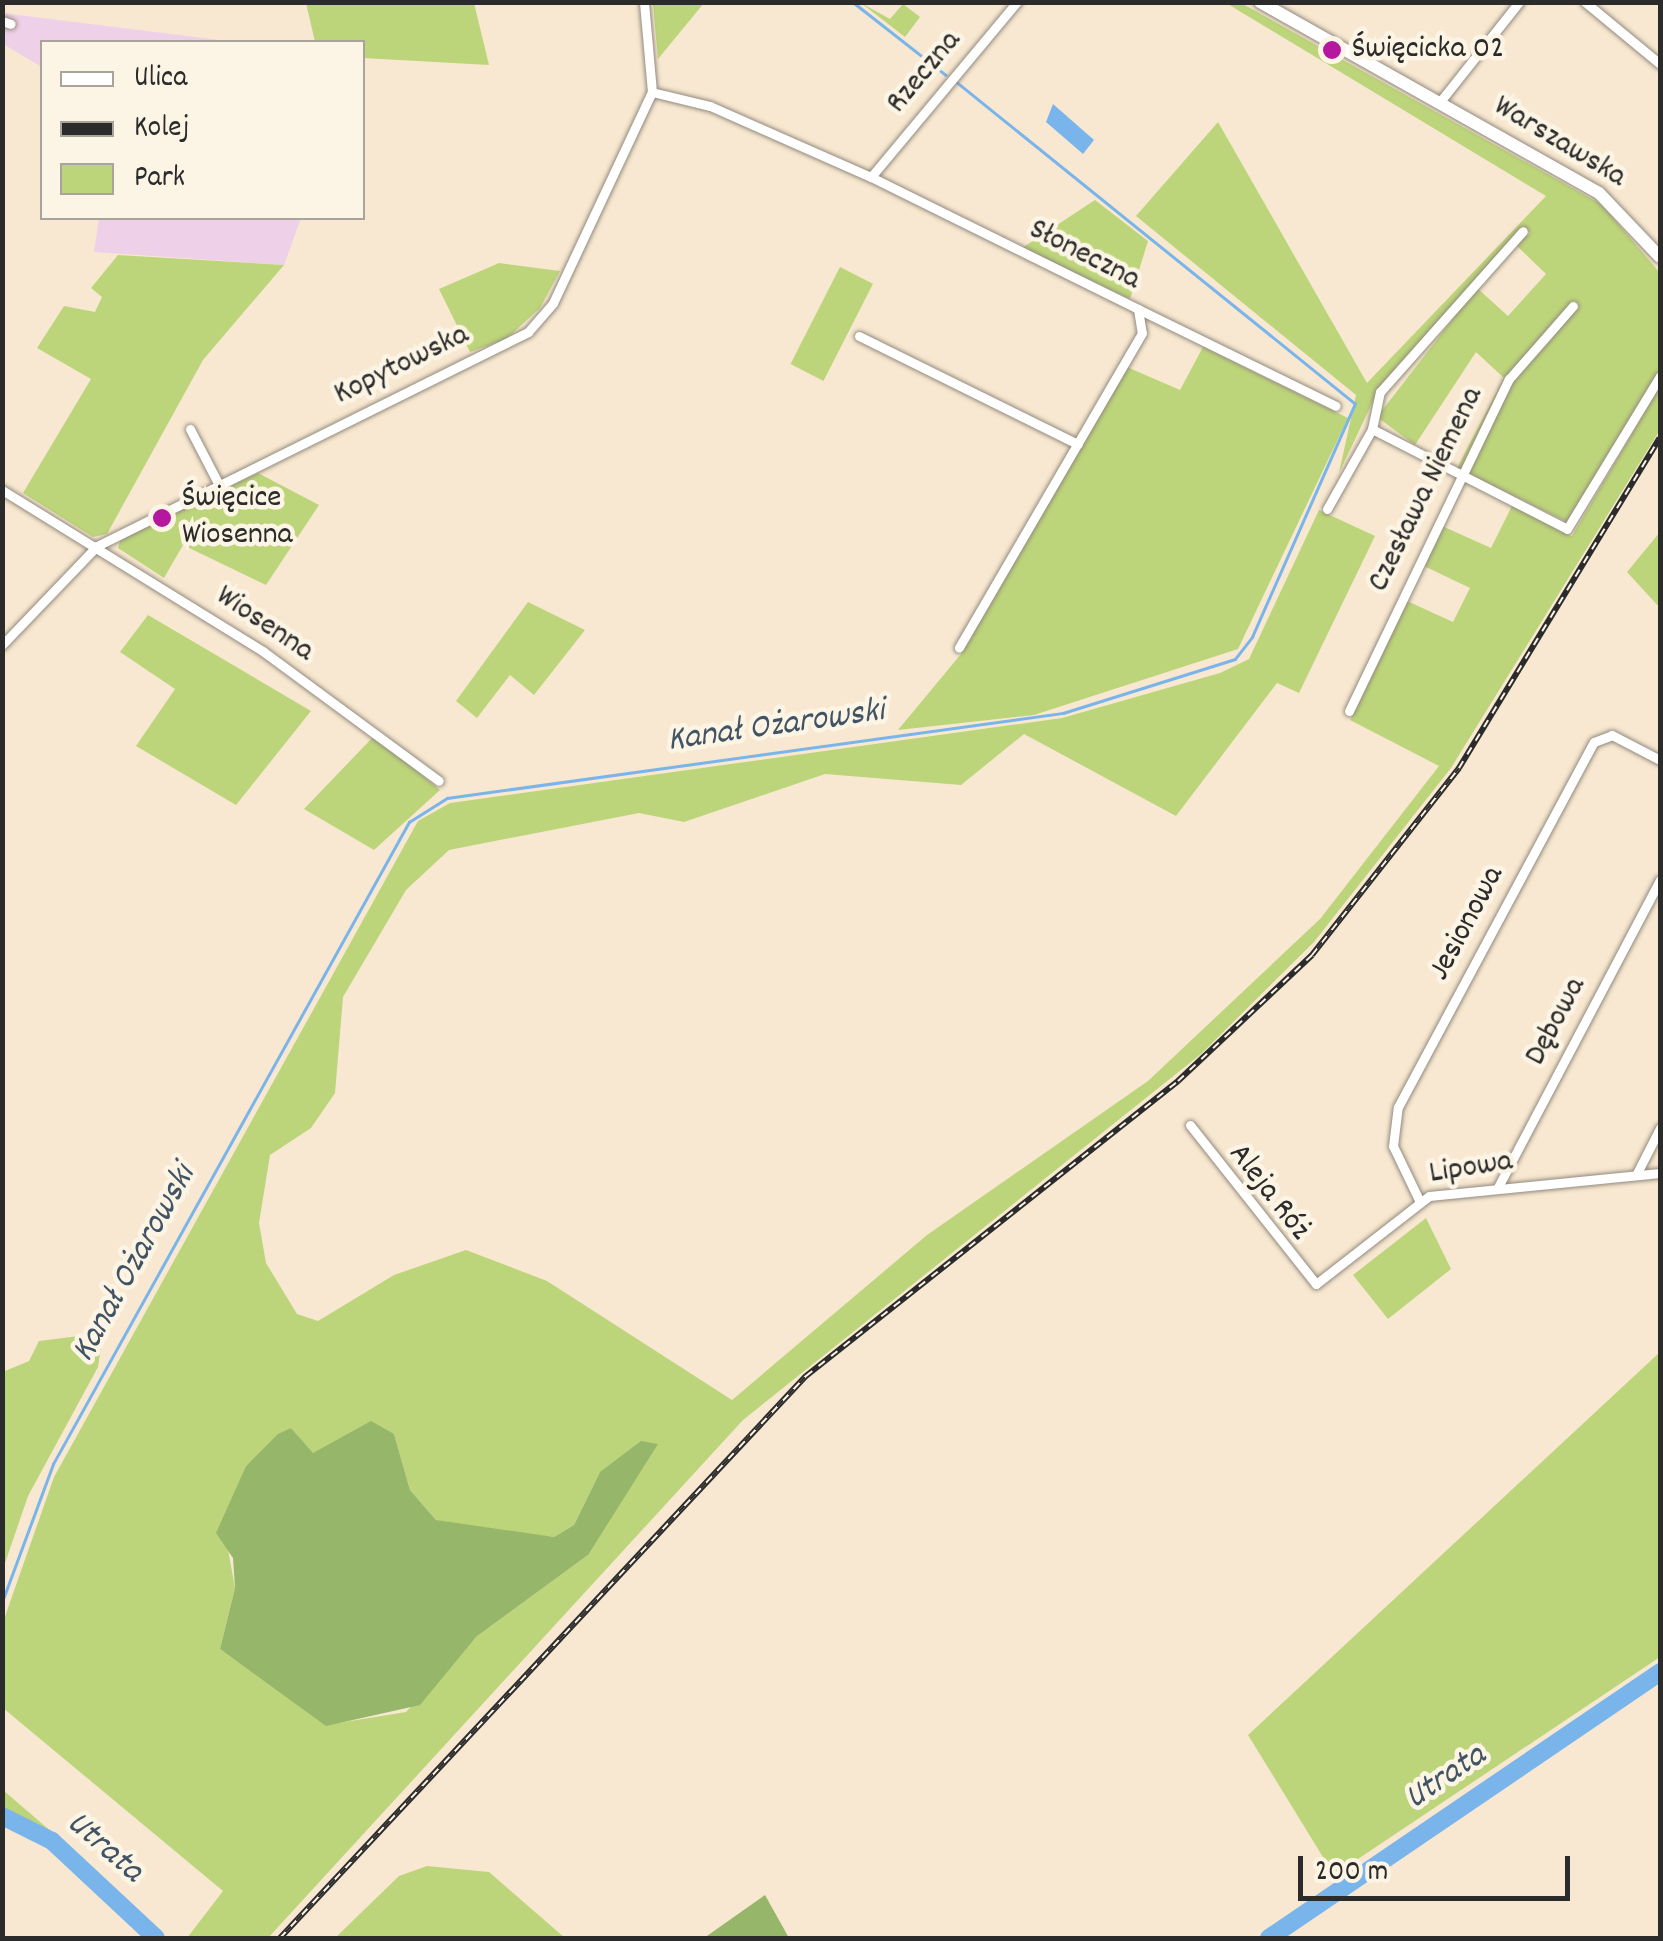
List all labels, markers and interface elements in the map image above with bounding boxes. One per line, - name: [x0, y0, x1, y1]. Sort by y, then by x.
- street label: Rzeczna: [879, 24, 971, 122]
- place label: Święcicka 02: [1352, 31, 1504, 69]
- marker: Święcicka 02: [1321, 39, 1343, 61]
- legend: [40, 40, 365, 220]
- text: Ulica: [134, 58, 187, 101]
- street label: Warszawska: [1486, 88, 1632, 198]
- text: Kolej: [134, 108, 189, 151]
- text: Park: [134, 158, 185, 201]
- street label: Słoneczna: [1022, 212, 1146, 300]
- street label: Kopytowska: [328, 317, 476, 415]
- street label: Czesława Niemena: [1361, 381, 1493, 599]
- place label: Święcice Wiosenna: [182, 481, 293, 556]
- marker: Święcice Wiosenna: [151, 507, 173, 529]
- street label: Wiosenna: [207, 578, 321, 672]
- water label: Kanał Ożarowski: [665, 691, 887, 763]
- street label: Jesionowa: [1422, 860, 1514, 988]
- street label: Dębowa: [1518, 971, 1596, 1073]
- street label: Aleja Róż: [1218, 1137, 1318, 1249]
- street label: Lipowa: [1427, 1144, 1515, 1194]
- water label: Kanał Ożarowski: [64, 1158, 206, 1370]
- water label: Utrata: [1398, 1736, 1494, 1820]
- water label: Utrata: [57, 1803, 151, 1893]
- scale bar: [1303, 1836, 1576, 1898]
- text: 200 m: [1315, 1852, 1388, 1895]

